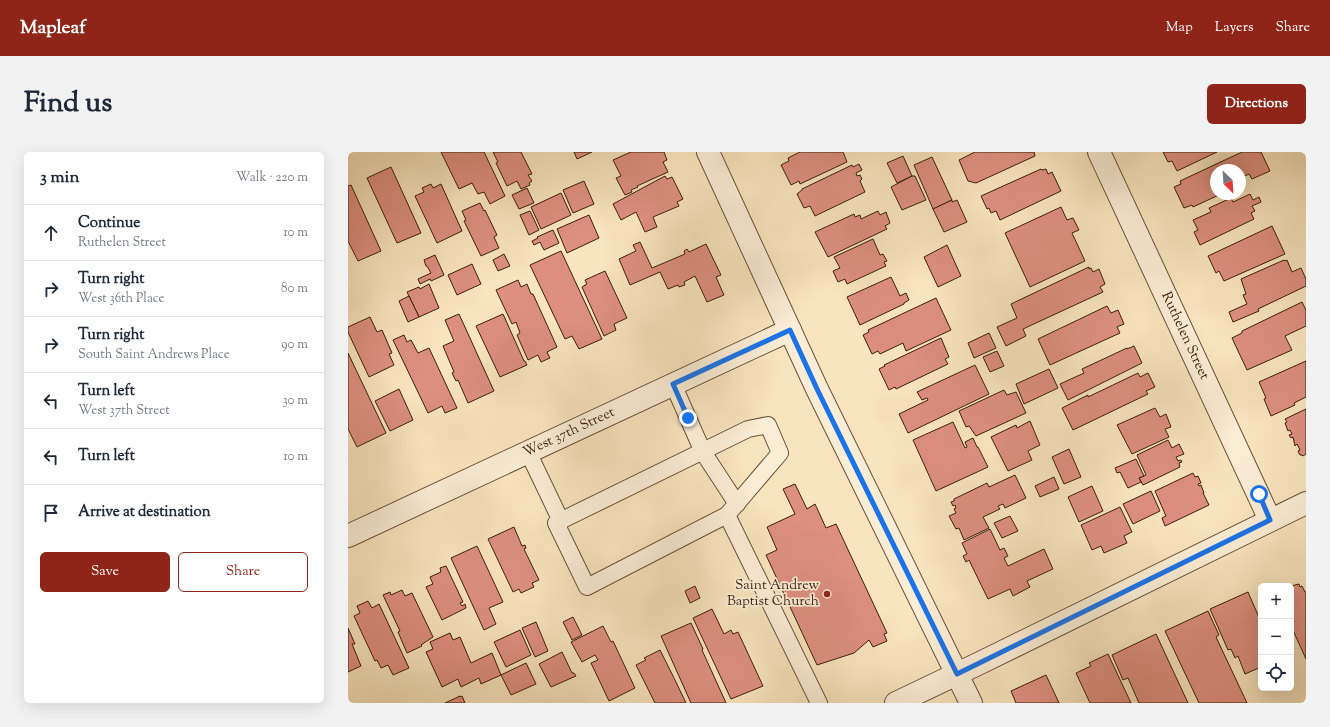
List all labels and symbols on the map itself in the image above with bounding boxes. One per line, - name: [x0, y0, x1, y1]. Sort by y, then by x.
- north arrow: [1210, 164, 1246, 200]
- street label: Ruthelen Street: [1155, 289, 1214, 384]
- street label: West 37th Street: [520, 403, 618, 463]
- route end: [679, 409, 697, 427]
- route start: [1250, 485, 1268, 503]
- place label: Saint Andrew Baptist Church: [727, 576, 820, 612]
- marker: Saint Andrew Baptist Church: [822, 589, 832, 599]

